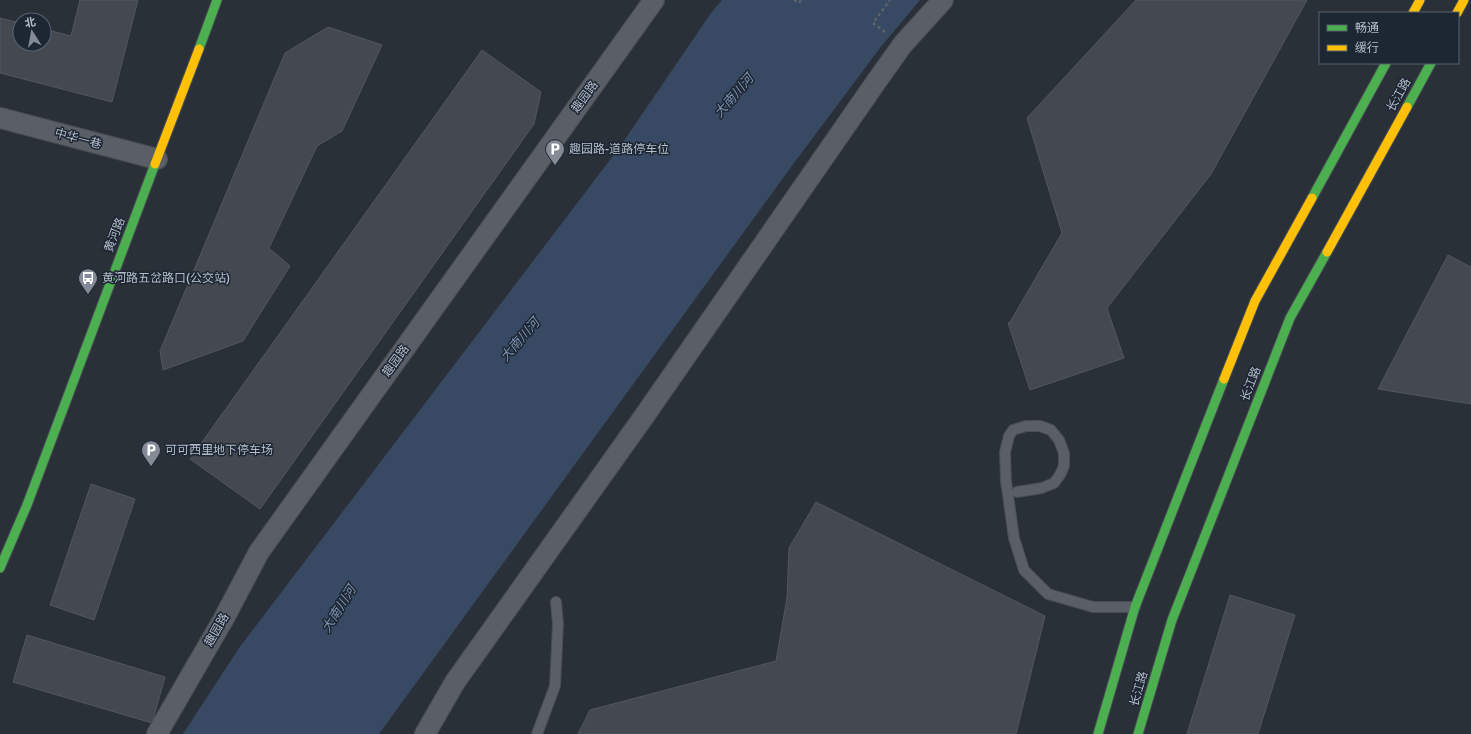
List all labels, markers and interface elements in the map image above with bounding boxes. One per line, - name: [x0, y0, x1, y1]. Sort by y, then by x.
- north arrow: [12, 12, 52, 52]
- legend: [1319, 12, 1459, 64]
- text: 北: [24, 15, 37, 30]
- text: 畅通: [1355, 21, 1379, 36]
- text: 缓行: [1355, 41, 1379, 56]
- water label: 大南川河: [711, 69, 759, 121]
- street label: 长江路: [1384, 76, 1414, 114]
- street label: 趣园路: [568, 78, 602, 116]
- street label: 中华一巷: [53, 126, 103, 152]
- parking icon: 趣园路-道路停车位: [544, 138, 566, 166]
- place label: 趣园路-道路停车位: [569, 142, 669, 157]
- street label: 黄河路: [102, 216, 128, 254]
- bus stop icon: 黄河路五岔路口(公交站): [77, 267, 99, 295]
- place label: 黄河路五岔路口(公交站): [102, 271, 230, 286]
- water label: 大南川河: [497, 313, 545, 365]
- street label: 趣园路: [379, 342, 413, 380]
- street label: 长江路: [1238, 365, 1264, 403]
- parking icon: 可可西里地下停车场: [140, 439, 162, 467]
- place label: 可可西里地下停车场: [165, 443, 273, 458]
- water label: 大南川河: [318, 580, 361, 635]
- street label: 趣园路: [202, 611, 232, 649]
- street label: 长江路: [1127, 670, 1151, 708]

